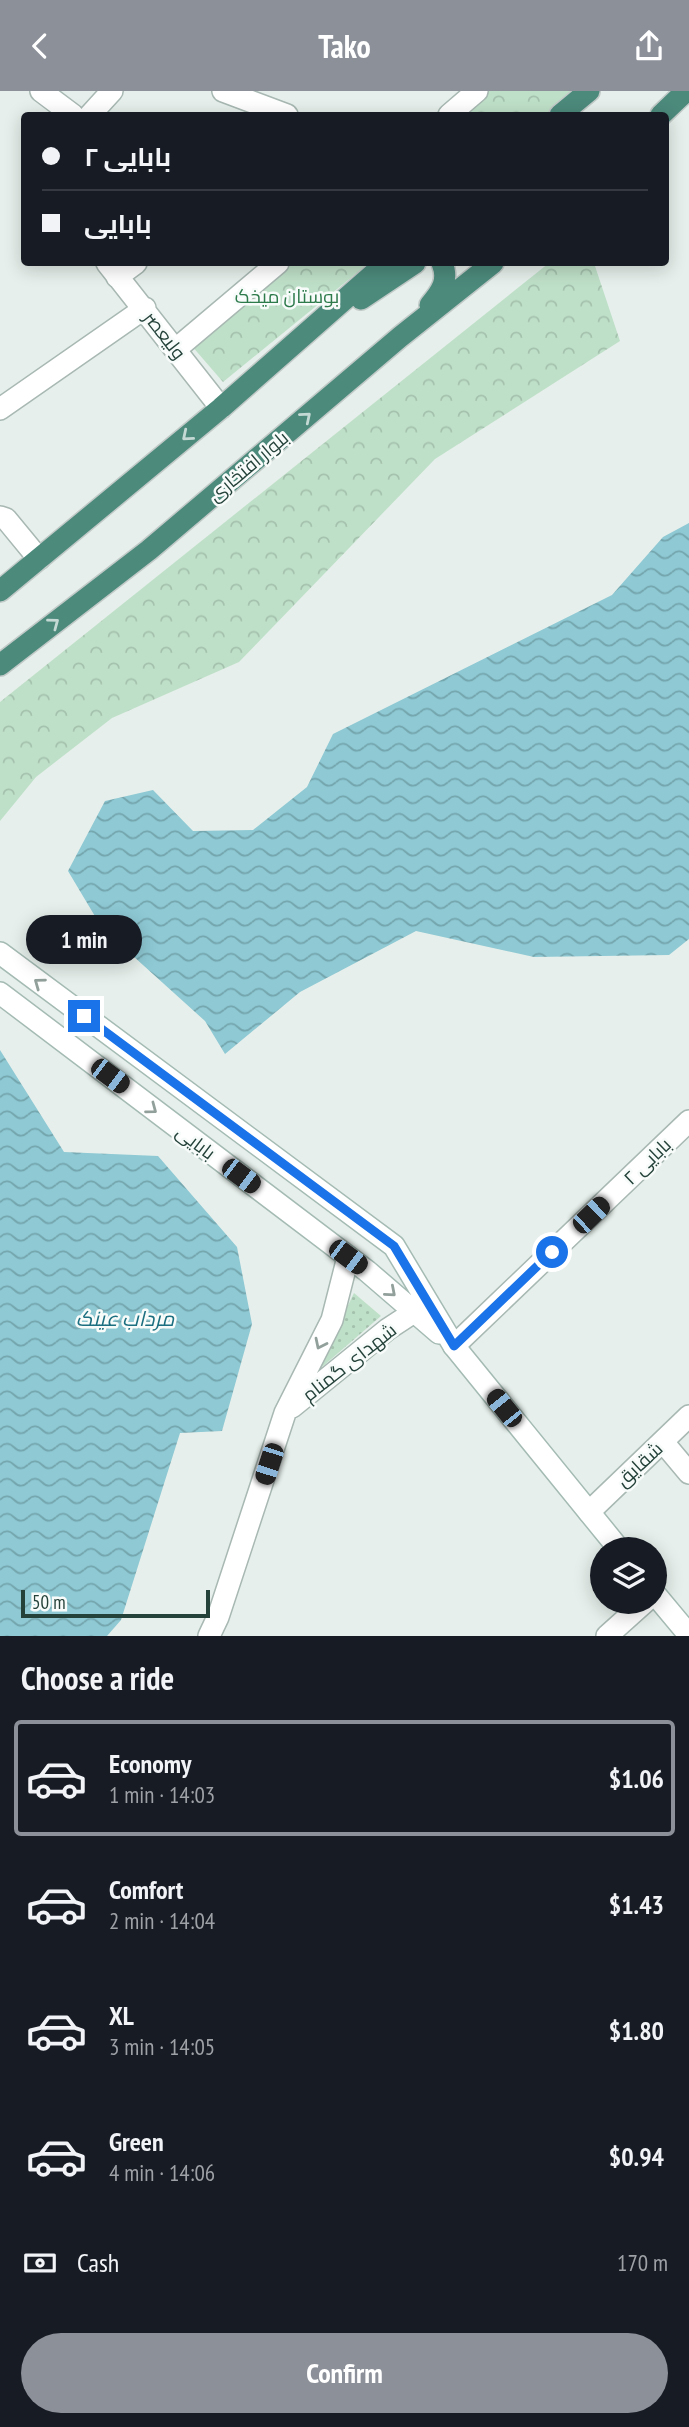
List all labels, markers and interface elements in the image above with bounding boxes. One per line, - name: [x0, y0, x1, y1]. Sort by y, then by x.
- text: Tako: [318, 25, 371, 67]
- icon: back: [21, 27, 59, 65]
- icon: share: [630, 27, 668, 65]
- text: بابایی ۲: [84, 140, 171, 173]
- text: بابایی: [84, 207, 152, 240]
- park label: بوستان میخک: [235, 284, 339, 308]
- street label: ولیعصر: [138, 305, 191, 364]
- one-way arrow: [298, 413, 311, 425]
- street label: بلوار افتخاری: [203, 426, 293, 506]
- one-way arrow: [182, 428, 195, 441]
- one-way arrow: [46, 619, 59, 632]
- callout: 1 min: [26, 915, 142, 963]
- text: 1 min: [61, 925, 107, 954]
- one-way arrow: [34, 979, 47, 991]
- route end: [68, 1000, 100, 1032]
- car: [87, 1055, 134, 1097]
- one-way arrow: [144, 1100, 157, 1113]
- street label: بابایی: [172, 1119, 220, 1165]
- street label: بابایی ۲: [618, 1132, 676, 1190]
- car: [218, 1155, 265, 1197]
- car: [569, 1193, 614, 1237]
- car: [325, 1236, 372, 1278]
- route start: [536, 1236, 568, 1268]
- one-way arrow: [383, 1284, 396, 1296]
- water label: مرداب عینک: [76, 1305, 175, 1332]
- street label: شهدای گمنام: [297, 1318, 402, 1408]
- one-way arrow: [314, 1337, 328, 1349]
- car: [483, 1385, 526, 1431]
- street label: شقایق: [611, 1436, 668, 1492]
- car: [253, 1441, 286, 1487]
- map controls: [590, 1537, 667, 1614]
- button: layers: [590, 1537, 667, 1614]
- scale bar: [21, 1587, 210, 1619]
- text: 50 m: [32, 1590, 66, 1614]
- text: Choose a ride: [21, 1657, 174, 1699]
- icon: car: [25, 1747, 88, 1810]
- text: Economy: [109, 1747, 191, 1780]
- text: $1.06: [609, 1762, 664, 1795]
- text: 1 min · 14:03: [109, 1780, 215, 1809]
- icon: car: [25, 1873, 88, 1936]
- text: Comfort: [109, 1873, 183, 1906]
- text: $1.43: [609, 1888, 664, 1921]
- text: 2 min · 14:04: [109, 1906, 215, 1935]
- icon: car: [25, 1999, 88, 2062]
- text: XL: [109, 1999, 134, 2032]
- text: $1.80: [609, 2014, 664, 2047]
- text: 3 min · 14:05: [109, 2032, 215, 2061]
- icon: car: [25, 2125, 88, 2188]
- text: Green: [109, 2125, 164, 2158]
- text: $0.94: [609, 2140, 664, 2173]
- text: 4 min · 14:06: [109, 2158, 215, 2187]
- icon: cash: [21, 2244, 59, 2282]
- text: Cash: [77, 2246, 119, 2279]
- text: 170 m: [617, 2248, 668, 2277]
- button: Confirm: [21, 2333, 668, 2413]

